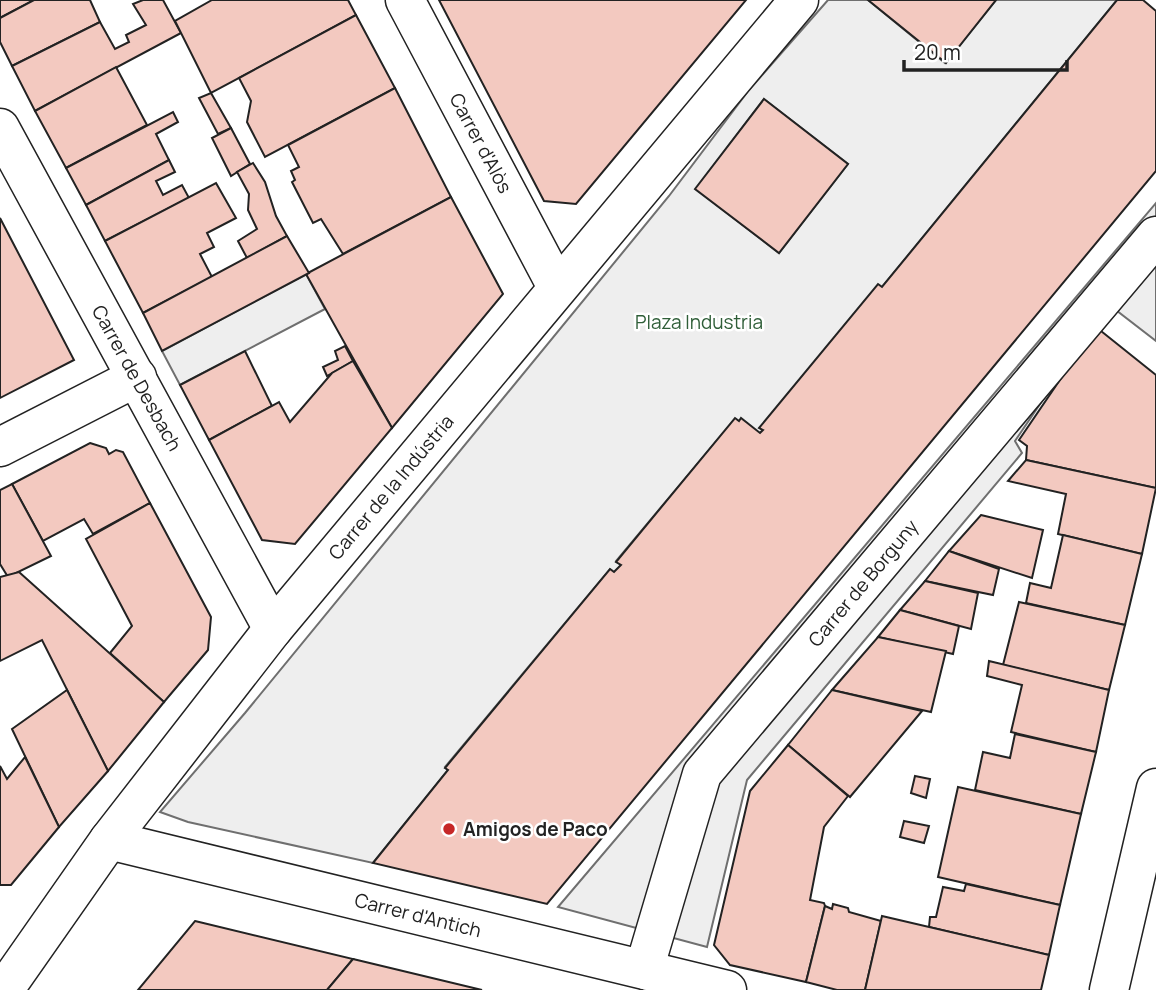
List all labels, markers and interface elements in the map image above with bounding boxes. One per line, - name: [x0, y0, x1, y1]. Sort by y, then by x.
- scale bar: [904, 28, 1067, 72]
- text: 20 m: [914, 38, 961, 66]
- street label: Carrer d'Alòs: [444, 88, 518, 198]
- street label: Carrer de Desbach: [86, 300, 188, 456]
- park label: Plaza Industria: [635, 309, 763, 335]
- street label: Carrer de la Indústria: [323, 409, 459, 565]
- street label: Carrer de Borguny: [802, 514, 924, 652]
- place label: Amigos de Paco: [463, 816, 608, 842]
- marker: Amigos de Paco: [441, 821, 457, 837]
- street label: Carrer d'Antich: [352, 887, 484, 943]

